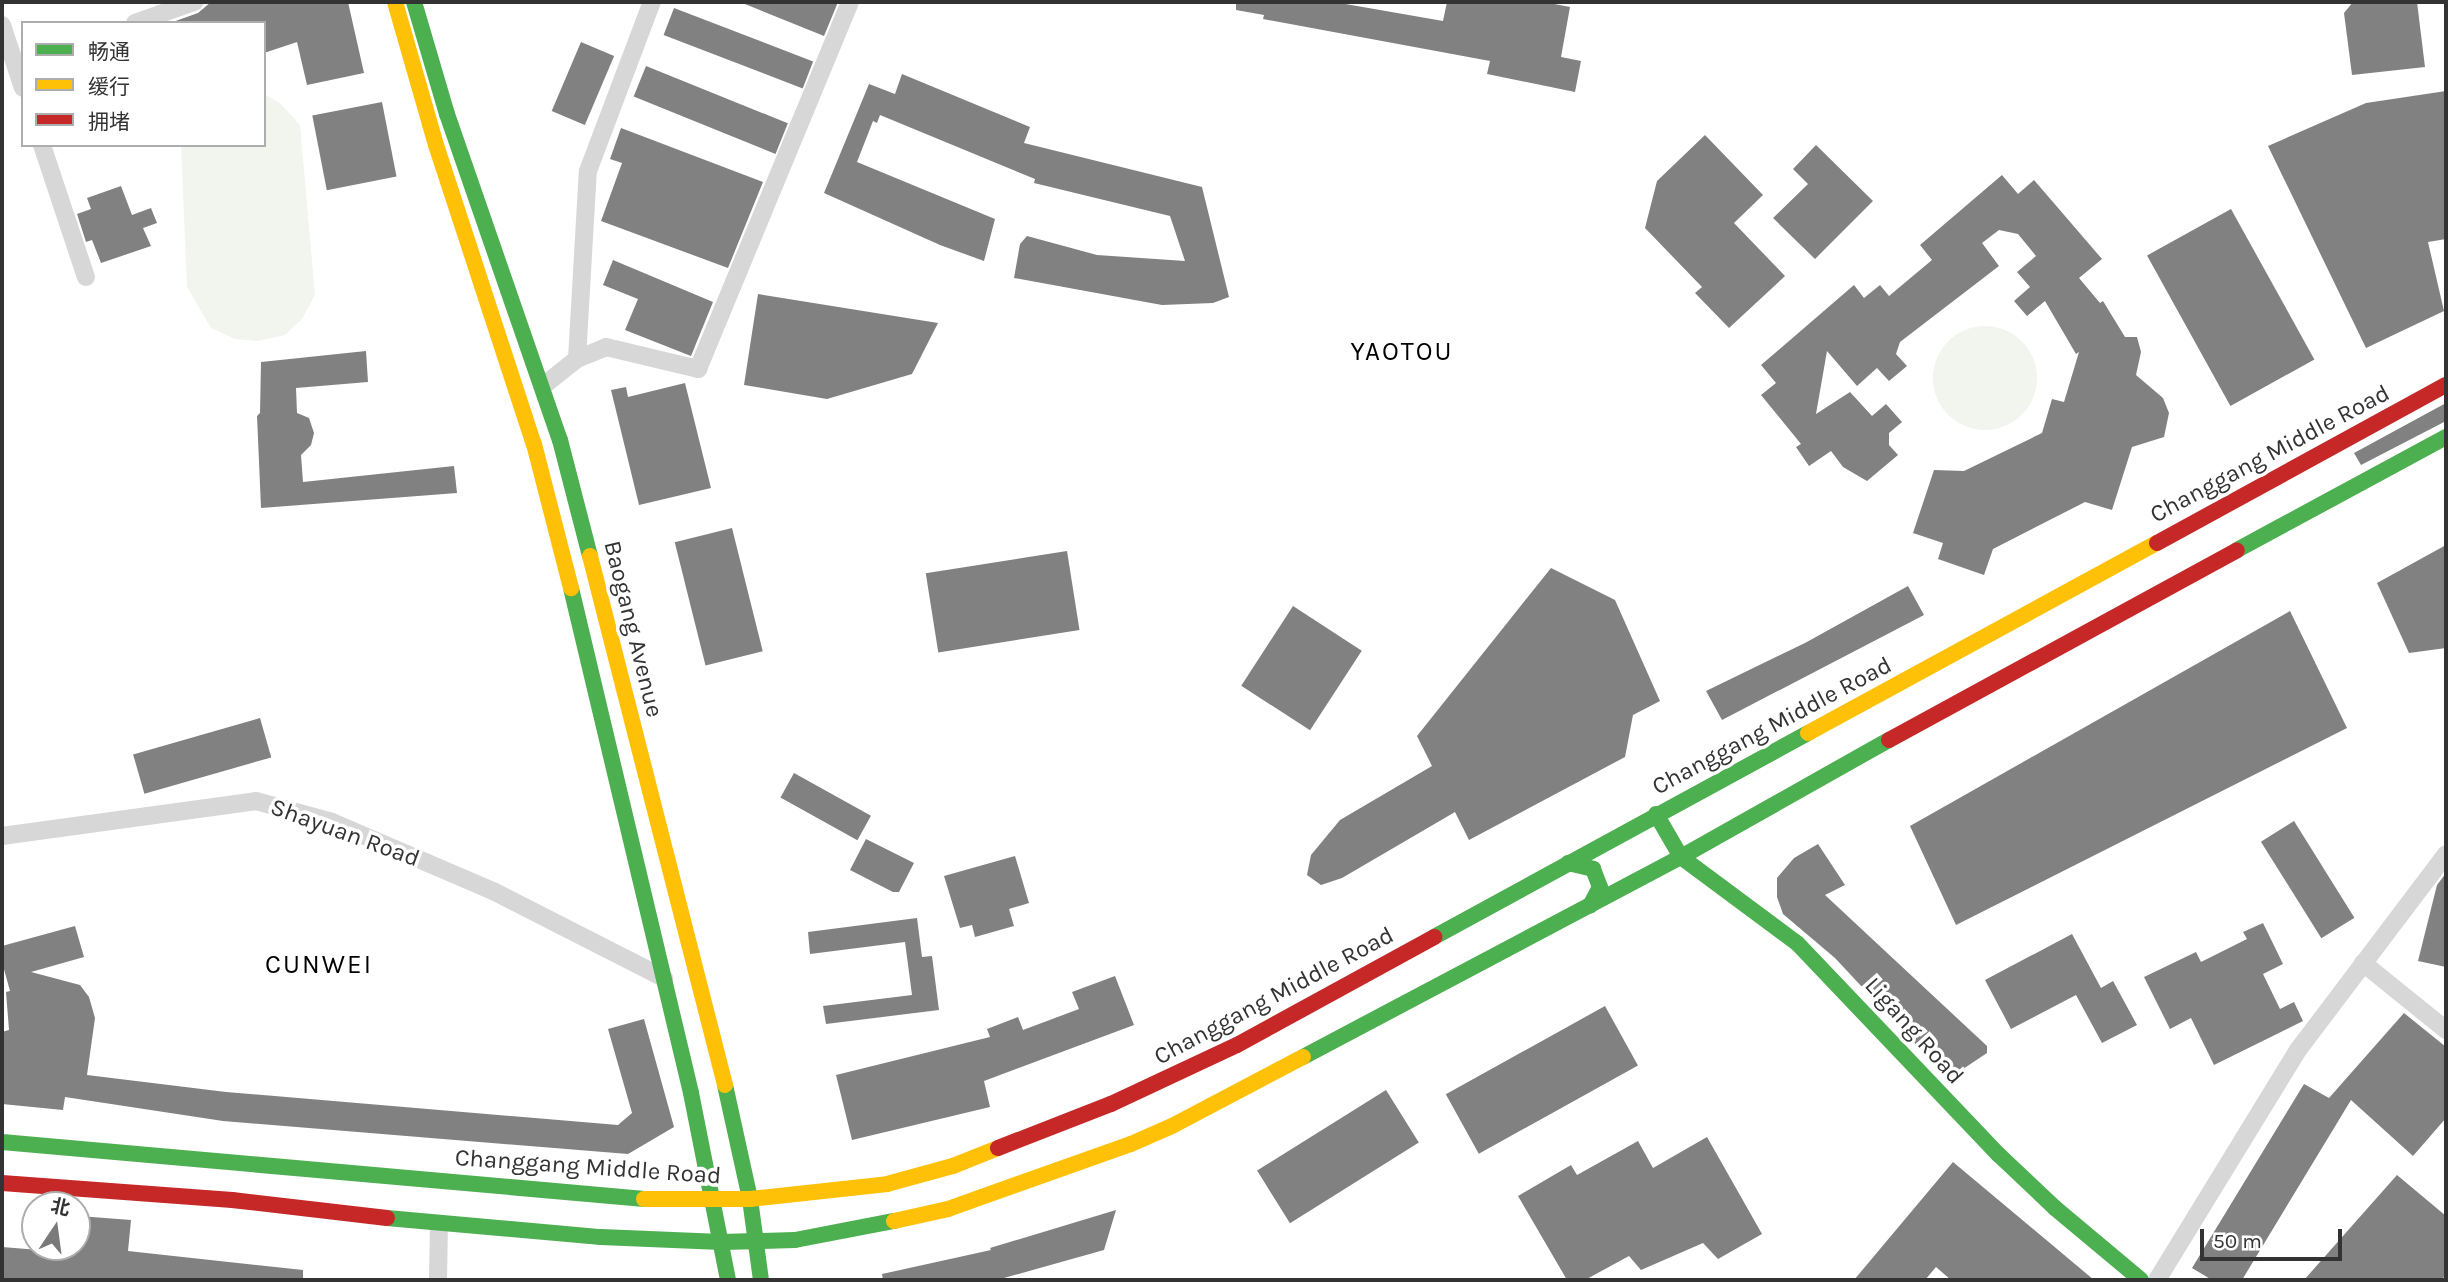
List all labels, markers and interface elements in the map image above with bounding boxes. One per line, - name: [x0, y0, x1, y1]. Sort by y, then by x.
- legend: [21, 21, 266, 147]
- text: 畅通: [88, 40, 130, 64]
- text: 缓行: [88, 75, 130, 99]
- text: 拥堵: [88, 110, 130, 134]
- district label: YAOTOU: [1351, 336, 1453, 368]
- street label: Changgang Middle Road: [2145, 379, 2395, 529]
- street label: Baogang Avenue: [597, 538, 669, 720]
- street label: Changgang Middle Road: [1647, 651, 1897, 801]
- street label: Shayuan Road: [267, 793, 423, 873]
- street label: Changgang Middle Road: [1149, 921, 1399, 1071]
- district label: CUNWEI: [266, 949, 372, 981]
- street label: Ligang Road: [1858, 972, 1970, 1090]
- street label: Changgang Middle Road: [454, 1143, 722, 1191]
- north arrow: [21, 1191, 91, 1261]
- text: 北: [49, 1195, 72, 1220]
- scale bar: [2203, 1216, 2345, 1260]
- text: 50 m: [2213, 1229, 2262, 1253]

